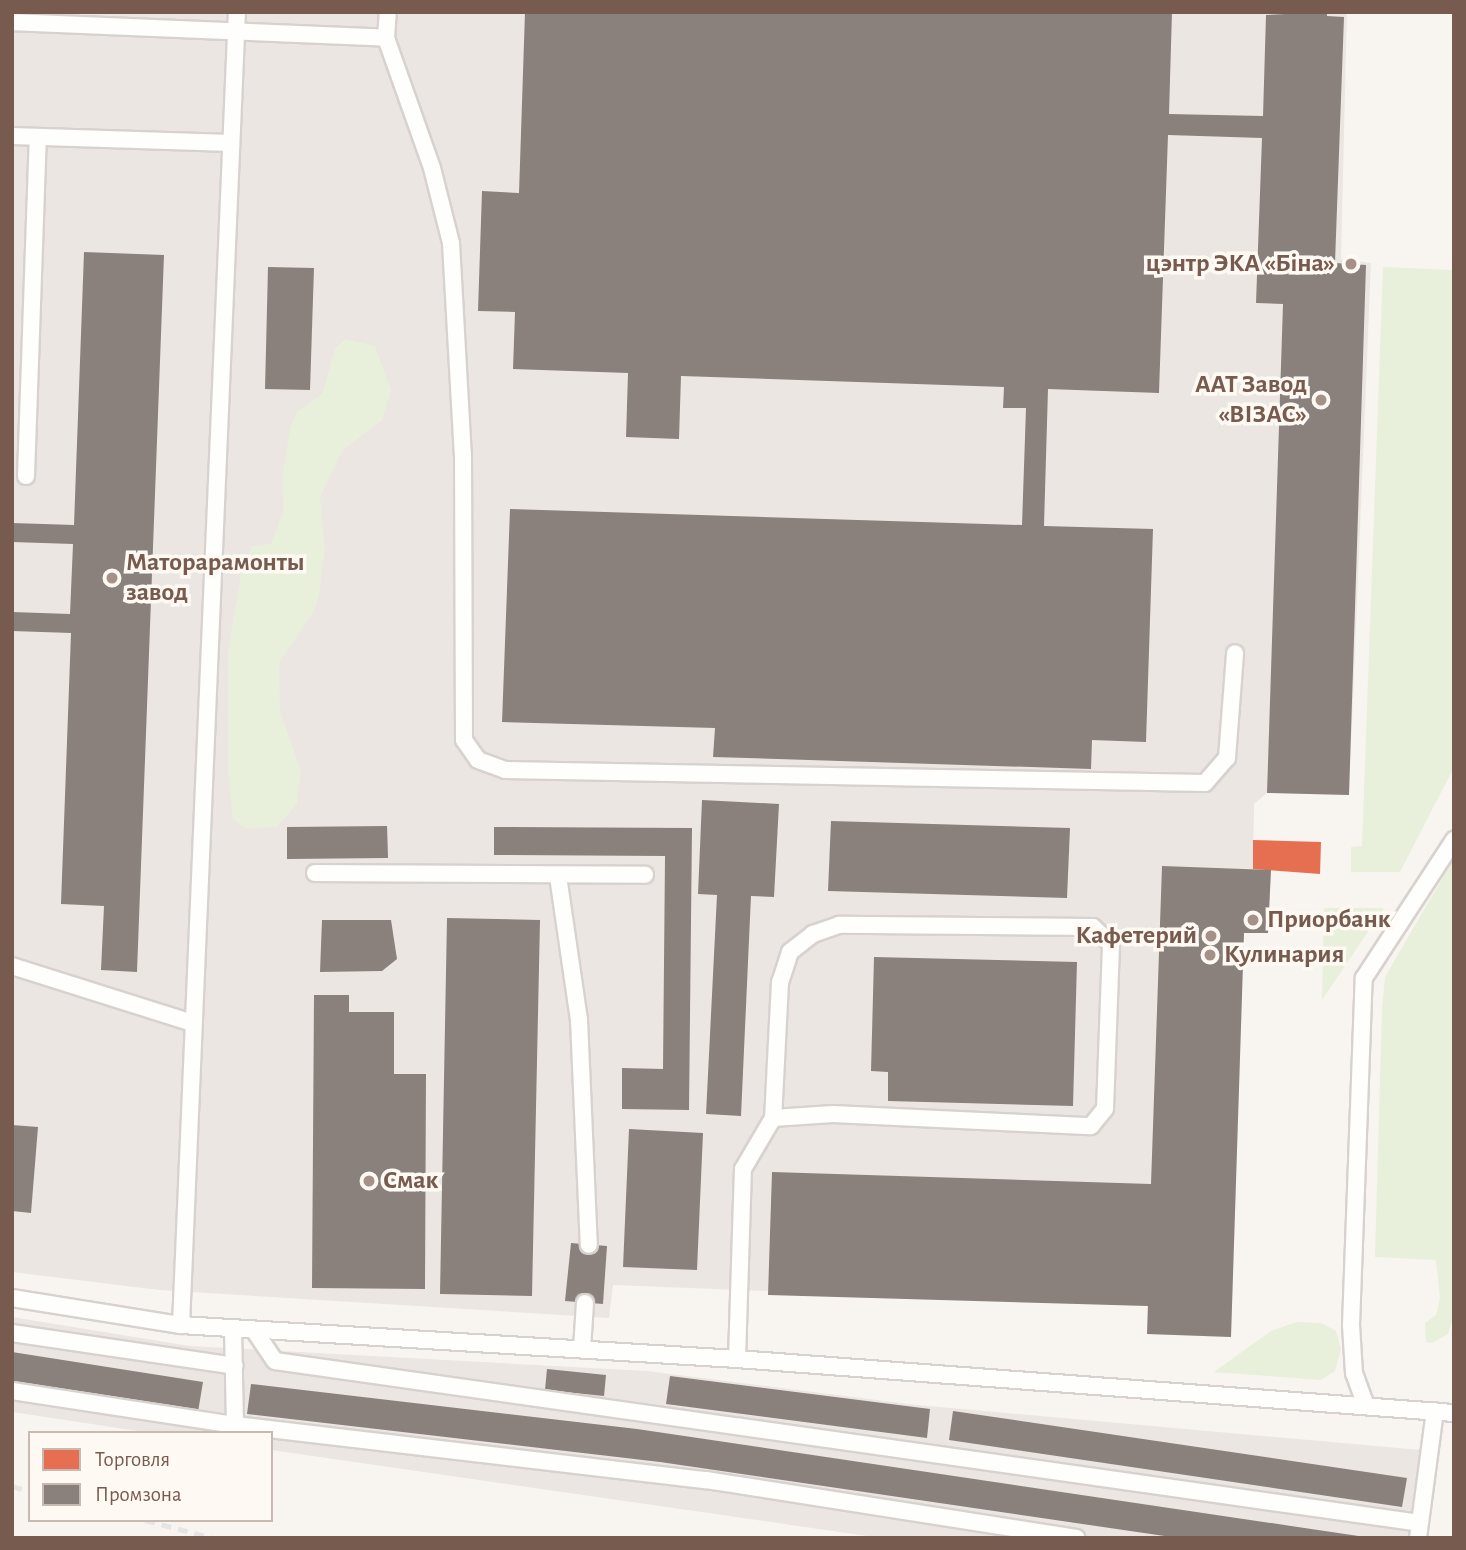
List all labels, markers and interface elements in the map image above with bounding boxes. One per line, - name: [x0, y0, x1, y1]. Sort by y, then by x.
- place label: цэнтр ЭКА «Біна»: [1146, 248, 1335, 280]
- marker: цэнтр ЭКА «Біна»: [1341, 254, 1361, 274]
- place label: ААТ Завод «ВІЗАС»: [1195, 369, 1307, 430]
- marker: ААТ Завод «ВІЗАС»: [1313, 392, 1329, 408]
- place label: Маторарамонты завод: [126, 547, 305, 608]
- marker: Маторарамонты завод: [104, 570, 120, 586]
- place label: Приорбанк: [1267, 904, 1391, 936]
- marker: Приорбанк: [1245, 912, 1261, 928]
- place label: Кафетерий: [1076, 920, 1197, 952]
- marker: Кафетерий: [1203, 928, 1219, 944]
- place label: Кулинария: [1224, 939, 1344, 971]
- marker: Кулинария: [1202, 947, 1218, 963]
- place label: Смак: [383, 1165, 438, 1197]
- marker: Смак: [361, 1173, 377, 1189]
- legend: [28, 1431, 273, 1522]
- text: Торговля: [95, 1449, 170, 1470]
- text: Промзона: [95, 1484, 182, 1505]

